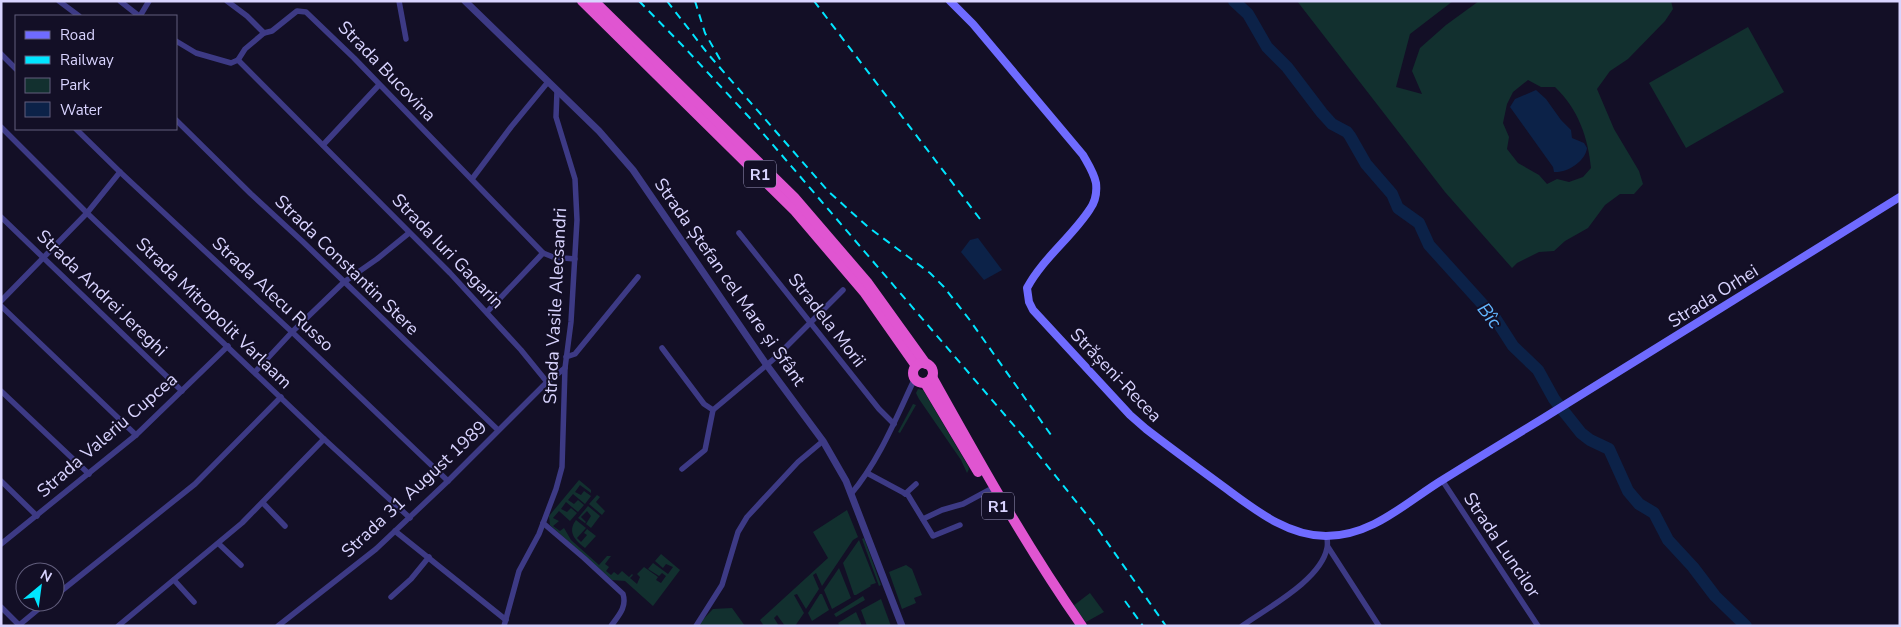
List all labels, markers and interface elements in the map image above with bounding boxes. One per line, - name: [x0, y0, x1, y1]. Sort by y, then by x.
- legend: [15, 15, 178, 130]
- street label: Strada Bucovina: [333, 15, 441, 127]
- text: Road: [60, 25, 95, 45]
- text: Railway: [60, 50, 114, 70]
- text: Park: [60, 75, 90, 95]
- text: Water: [60, 100, 103, 120]
- road number: R1: [744, 160, 776, 188]
- street label: Strada Ștefan cel Mare și Sfânt: [649, 173, 812, 391]
- street label: Strada Iuri Gagarin: [387, 188, 509, 314]
- street label: Strada Constantin Stere: [270, 190, 424, 340]
- street label: Strada Vasile Alecsandri: [538, 207, 572, 405]
- street label: Strada Andrei Jereghi: [32, 224, 172, 362]
- street label: Strada Alecu Russo: [207, 231, 339, 357]
- street label: Strada Mitropolit Varlaam: [131, 232, 297, 394]
- street label: Strada Orhei: [1663, 259, 1763, 333]
- street label: Stradela Morii: [783, 268, 871, 372]
- water label: Bîc: [1471, 297, 1508, 334]
- street label: Strășeni-Recea: [1065, 323, 1167, 427]
- street label: Strada Valeriu Cupcea: [32, 367, 182, 503]
- street label: Strada 31 August 1989: [336, 415, 492, 563]
- street label: Strada Luncilor: [1458, 488, 1546, 603]
- road number: R1: [982, 492, 1014, 520]
- north arrow: [15, 562, 65, 612]
- text: N: [37, 565, 55, 587]

